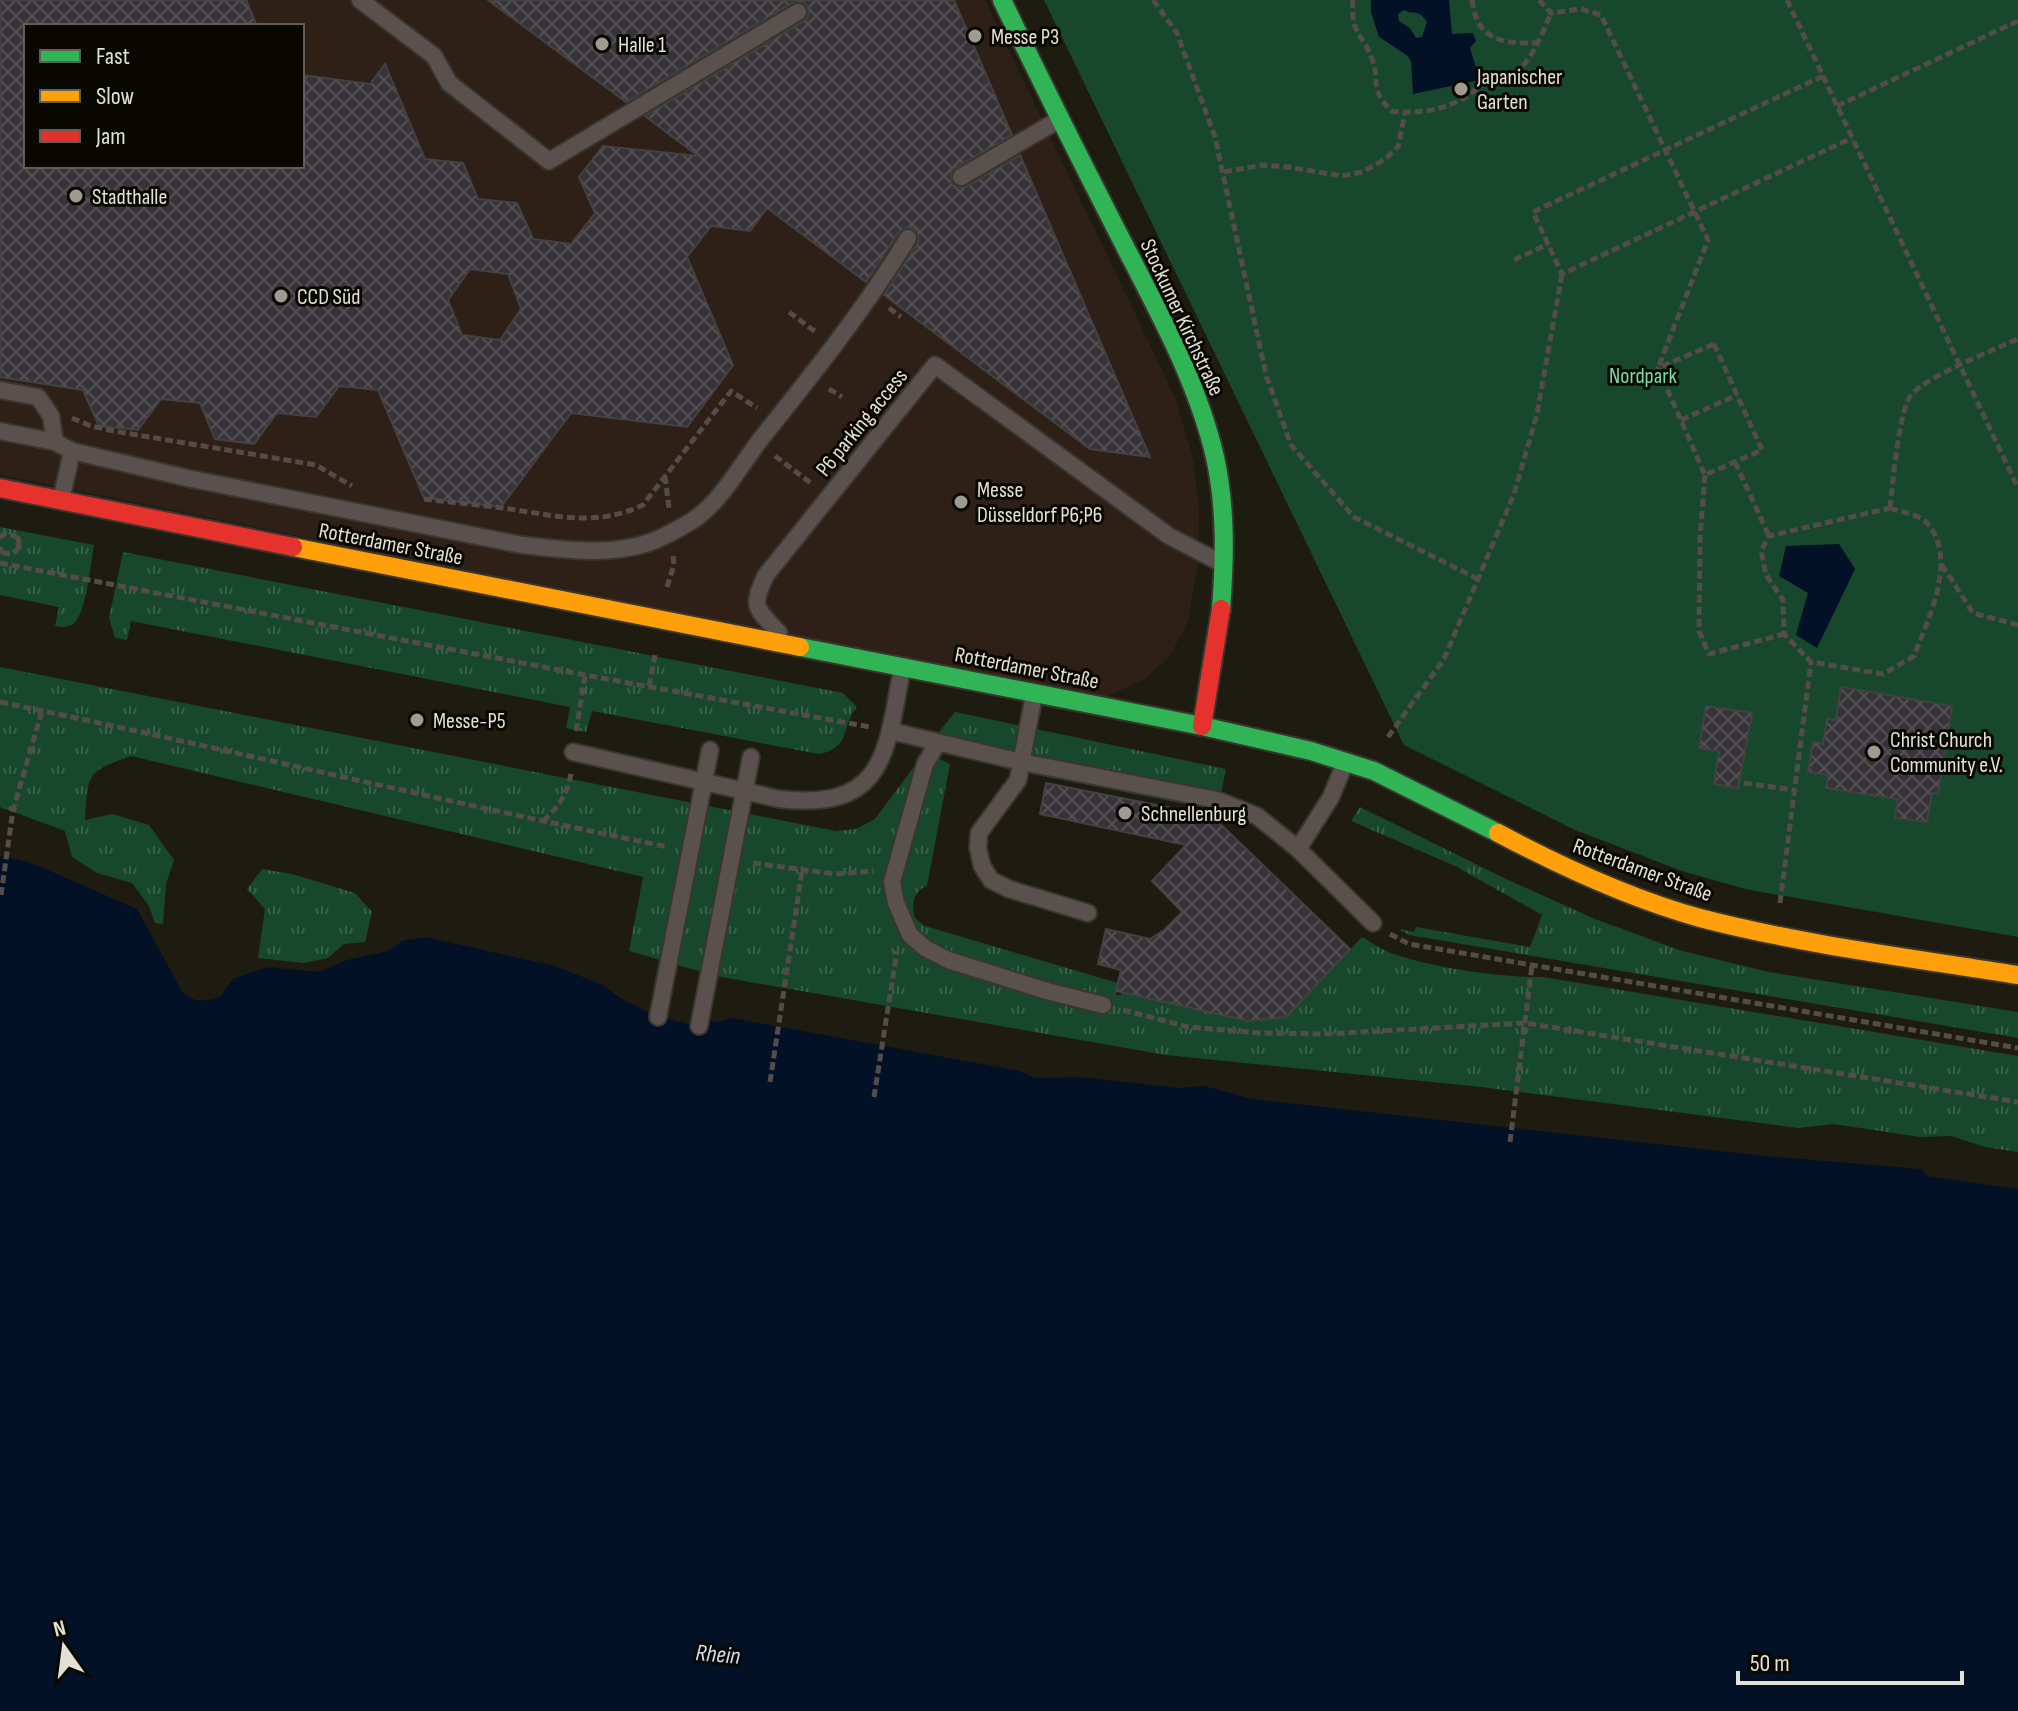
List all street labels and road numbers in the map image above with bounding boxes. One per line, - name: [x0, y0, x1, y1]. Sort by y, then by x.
- street label: Stockumer Kirchstraße: [1134, 235, 1230, 400]
- street label: P6 parking access: [811, 364, 914, 482]
- street label: Rotterdamer Straße: [316, 517, 465, 572]
- street label: Rotterdamer Straße: [952, 641, 1101, 696]
- street label: Rotterdamer Straße: [1569, 833, 1716, 908]

